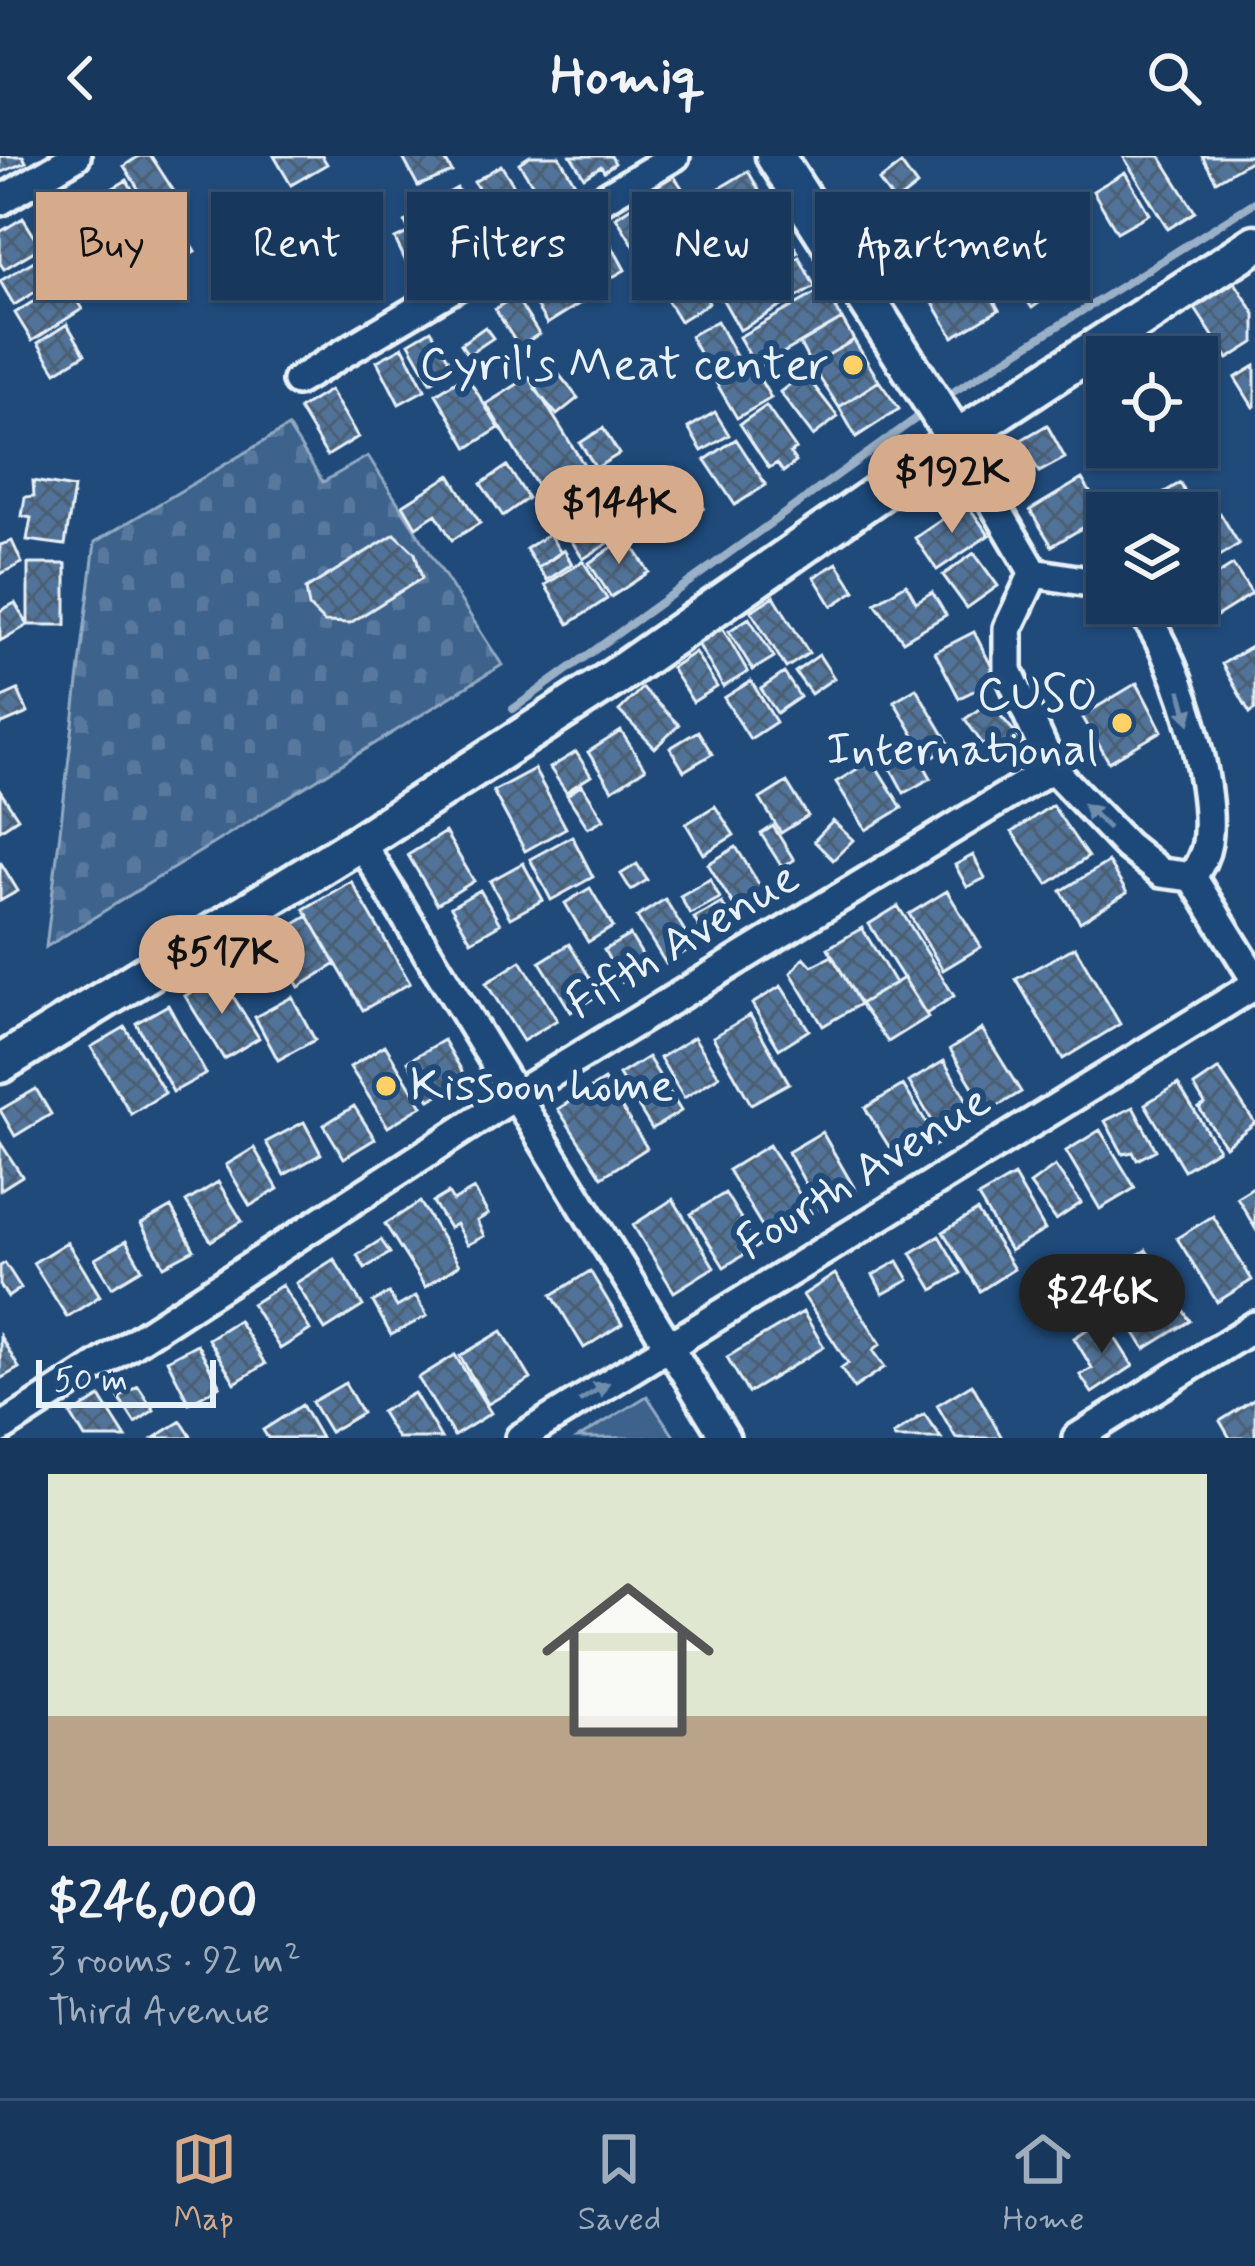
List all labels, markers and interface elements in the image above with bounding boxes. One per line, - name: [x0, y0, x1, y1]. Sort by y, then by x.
- text: Homiq: [550, 43, 705, 114]
- icon: back: [48, 45, 114, 111]
- icon: search: [1141, 45, 1207, 111]
- chip: Buy: [36, 192, 187, 300]
- chip: Rent: [211, 192, 383, 300]
- chip: Filters: [407, 192, 608, 300]
- chip: New: [632, 192, 791, 300]
- chip: Apartment: [815, 192, 1090, 300]
- place label: Cyril's Meat center: [420, 334, 829, 397]
- map controls: [1086, 336, 1218, 624]
- button: locate: [1086, 336, 1218, 468]
- marker: Cyril's Meat center: [840, 352, 866, 378]
- pin: $192K: [868, 434, 1036, 536]
- text: $192K: [895, 447, 1009, 498]
- pin: $144K: [535, 465, 703, 567]
- text: $144K: [562, 478, 676, 529]
- button: layers: [1086, 492, 1218, 624]
- place label: CUSO International: [826, 664, 1098, 782]
- one-way arrow: [1177, 689, 1195, 726]
- marker: CUSO International: [1109, 710, 1135, 736]
- one-way arrow: [1082, 803, 1111, 831]
- street label: Fifth Avenue: [555, 847, 811, 1035]
- pin: $517K: [138, 915, 306, 1017]
- text: $517K: [166, 928, 278, 979]
- place label: Kissoon home: [410, 1055, 674, 1118]
- street label: Fourth Avenue: [725, 1070, 1003, 1276]
- marker: Kissoon home: [373, 1073, 399, 1099]
- pin: $246K: [1018, 1254, 1186, 1356]
- text: $246K: [1046, 1267, 1158, 1318]
- scale bar: [36, 1354, 216, 1407]
- text: 50 m: [54, 1359, 128, 1403]
- one-way arrow: [578, 1382, 611, 1404]
- icon: home: [520, 1552, 736, 1768]
- text: $246,000: [48, 1870, 257, 1936]
- text: 3 rooms · 92 m²: [48, 1936, 301, 1987]
- text: Third Avenue: [48, 1987, 270, 2038]
- tab: Map: [171, 2126, 237, 2242]
- tab: Saved: [578, 2126, 661, 2242]
- tab: Home: [1002, 2126, 1084, 2242]

